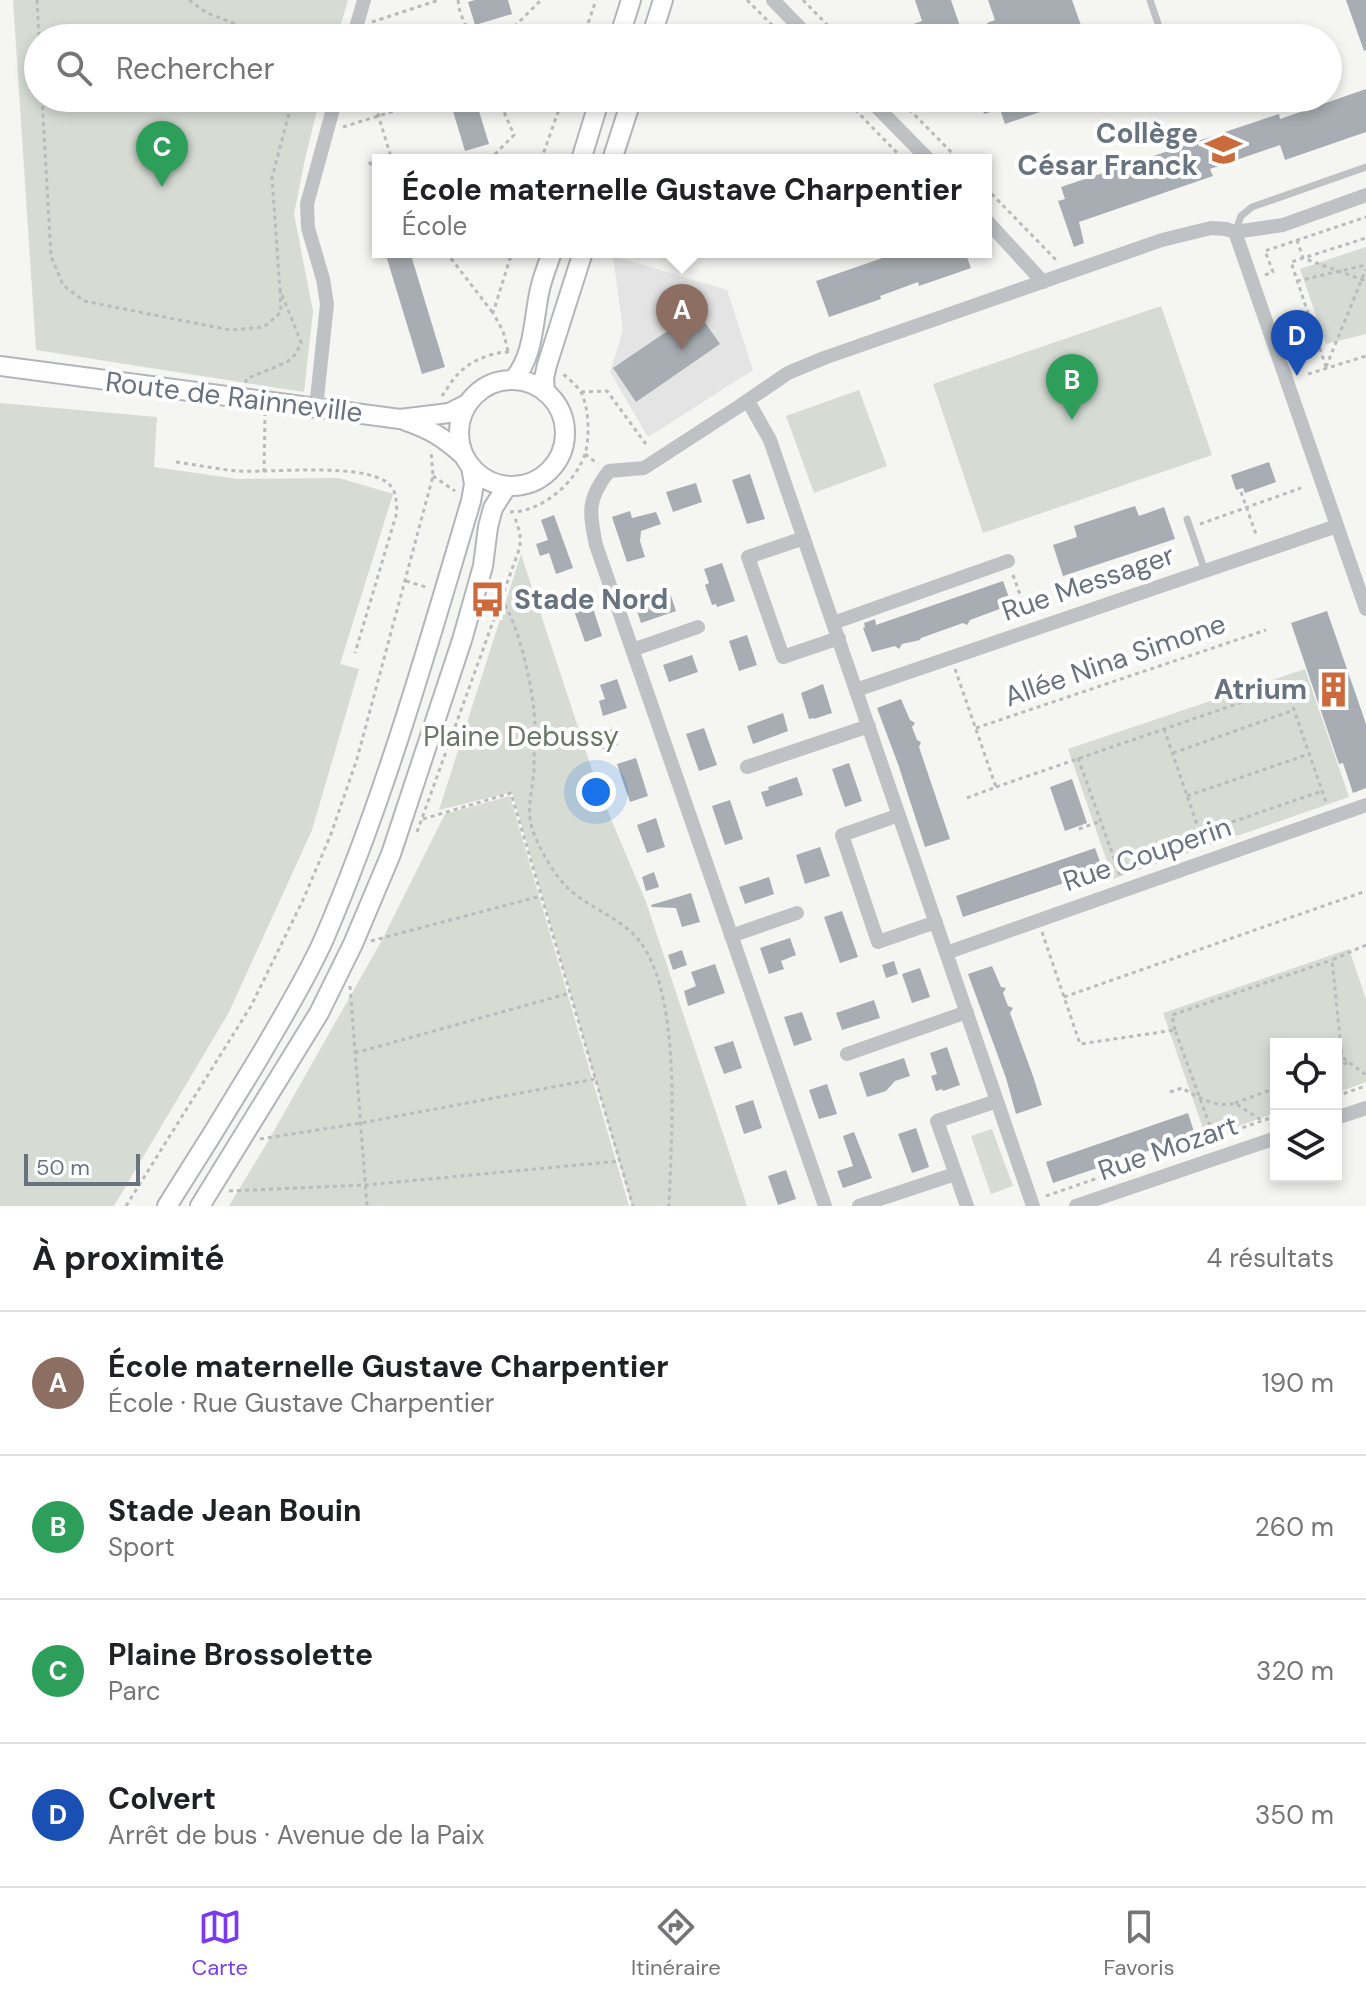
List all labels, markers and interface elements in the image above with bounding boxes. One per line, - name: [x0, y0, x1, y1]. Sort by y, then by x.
- search box: [24, 24, 1342, 112]
- icon: search: [52, 46, 96, 90]
- text: Rechercher: [116, 49, 275, 88]
- place label: Collège César Franck: [1017, 115, 1198, 184]
- pin: C: [136, 121, 188, 187]
- school or university icon: Collège César Franck: [1205, 130, 1243, 168]
- popup: [372, 154, 992, 258]
- text: École maternelle Gustave Charpentier: [402, 170, 962, 209]
- text: École: [402, 209, 467, 243]
- pin: A: [656, 284, 708, 350]
- pin: D: [1271, 310, 1323, 376]
- pin: B: [1046, 354, 1098, 420]
- street label: Route de Rainneville: [103, 363, 365, 431]
- street label: Rue Messager: [997, 536, 1179, 630]
- bus stop icon: Stade Nord: [469, 580, 507, 618]
- place label: Stade Nord: [514, 581, 668, 618]
- street label: Allée Nina Simone: [999, 605, 1231, 715]
- building icon: Atrium: [1314, 670, 1352, 708]
- place label: Atrium: [1214, 671, 1307, 708]
- park label: Plaine Debussy: [423, 718, 619, 755]
- your location: [576, 772, 616, 812]
- street label: Rue Couperin: [1058, 808, 1236, 900]
- map controls: [1270, 1038, 1342, 1182]
- button: locate: [1270, 1038, 1342, 1110]
- street label: Rue Mozart: [1093, 1107, 1243, 1189]
- button: layers: [1270, 1110, 1342, 1182]
- scale bar: [24, 1150, 140, 1186]
- text: 50 m: [36, 1153, 90, 1182]
- text: À proximité: [32, 1236, 225, 1281]
- text: 4 résultats: [1206, 1241, 1334, 1275]
- text: École maternelle Gustave Charpentier: [108, 1347, 669, 1386]
- text: A: [49, 1366, 67, 1400]
- text: 190 m: [1262, 1366, 1334, 1400]
- text: École · Rue Gustave Charpentier: [108, 1386, 494, 1420]
- text: Stade Jean Bouin: [108, 1491, 362, 1530]
- text: B: [50, 1510, 66, 1544]
- text: 260 m: [1255, 1510, 1334, 1544]
- text: Sport: [108, 1530, 175, 1564]
- text: Plaine Brossolette: [108, 1635, 373, 1674]
- text: C: [48, 1654, 68, 1688]
- text: 320 m: [1256, 1654, 1334, 1688]
- text: Parc: [108, 1674, 161, 1708]
- text: Colvert: [108, 1779, 216, 1818]
- text: D: [49, 1798, 67, 1832]
- text: 350 m: [1255, 1798, 1334, 1832]
- text: Arrêt de bus · Avenue de la Paix: [108, 1818, 485, 1852]
- tab: Carte: [191, 1905, 248, 1982]
- tab: Itinéraire: [631, 1905, 721, 1982]
- tab: Favoris: [1103, 1905, 1175, 1982]

